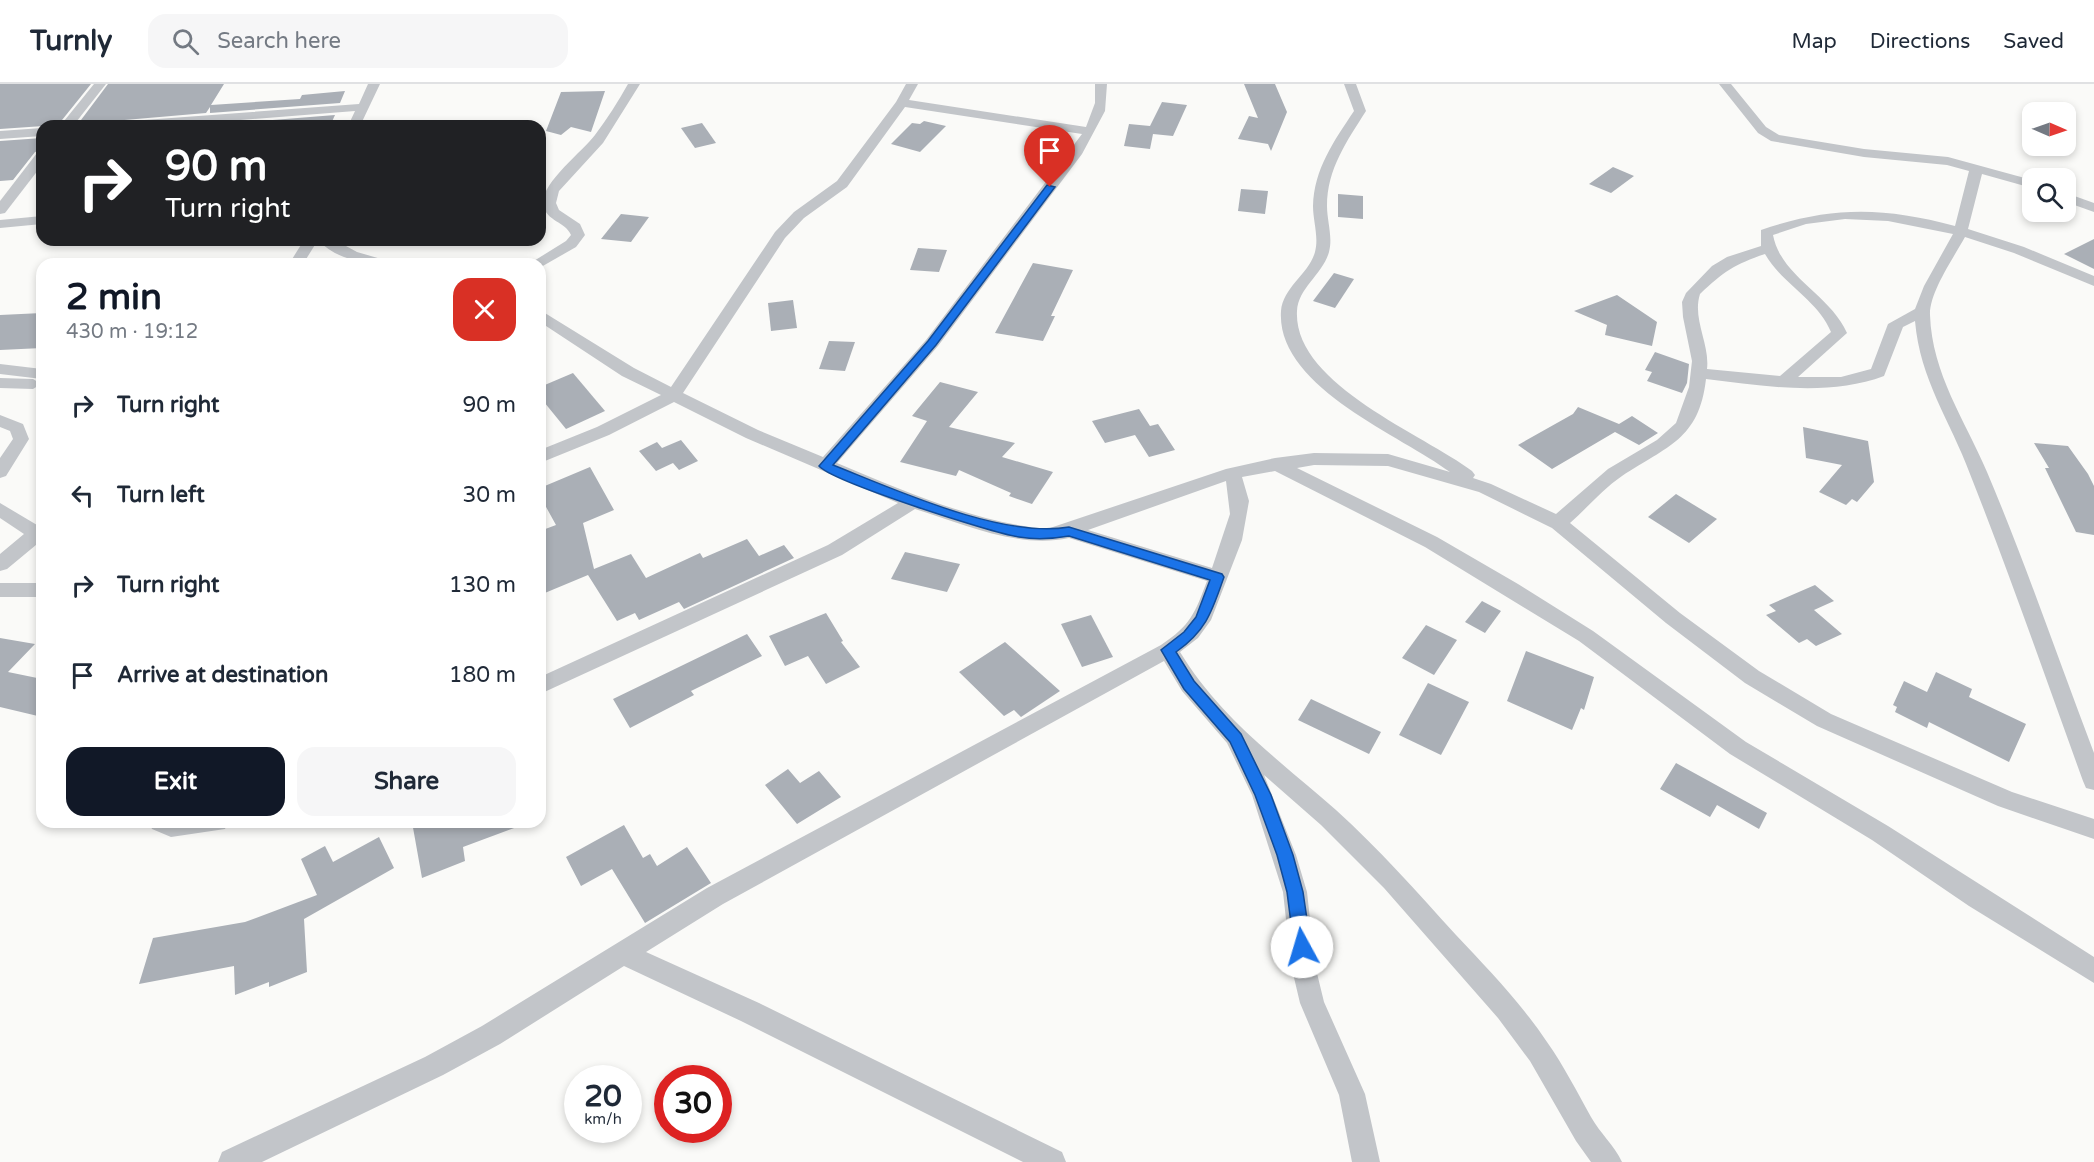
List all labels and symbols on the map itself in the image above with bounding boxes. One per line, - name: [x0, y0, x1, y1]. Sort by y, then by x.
- north arrow: [2022, 102, 2076, 156]
- pin: [1024, 125, 1075, 187]
- position arrow: [1270, 915, 1334, 979]
- speed limit sign: 30: [654, 1065, 732, 1143]

